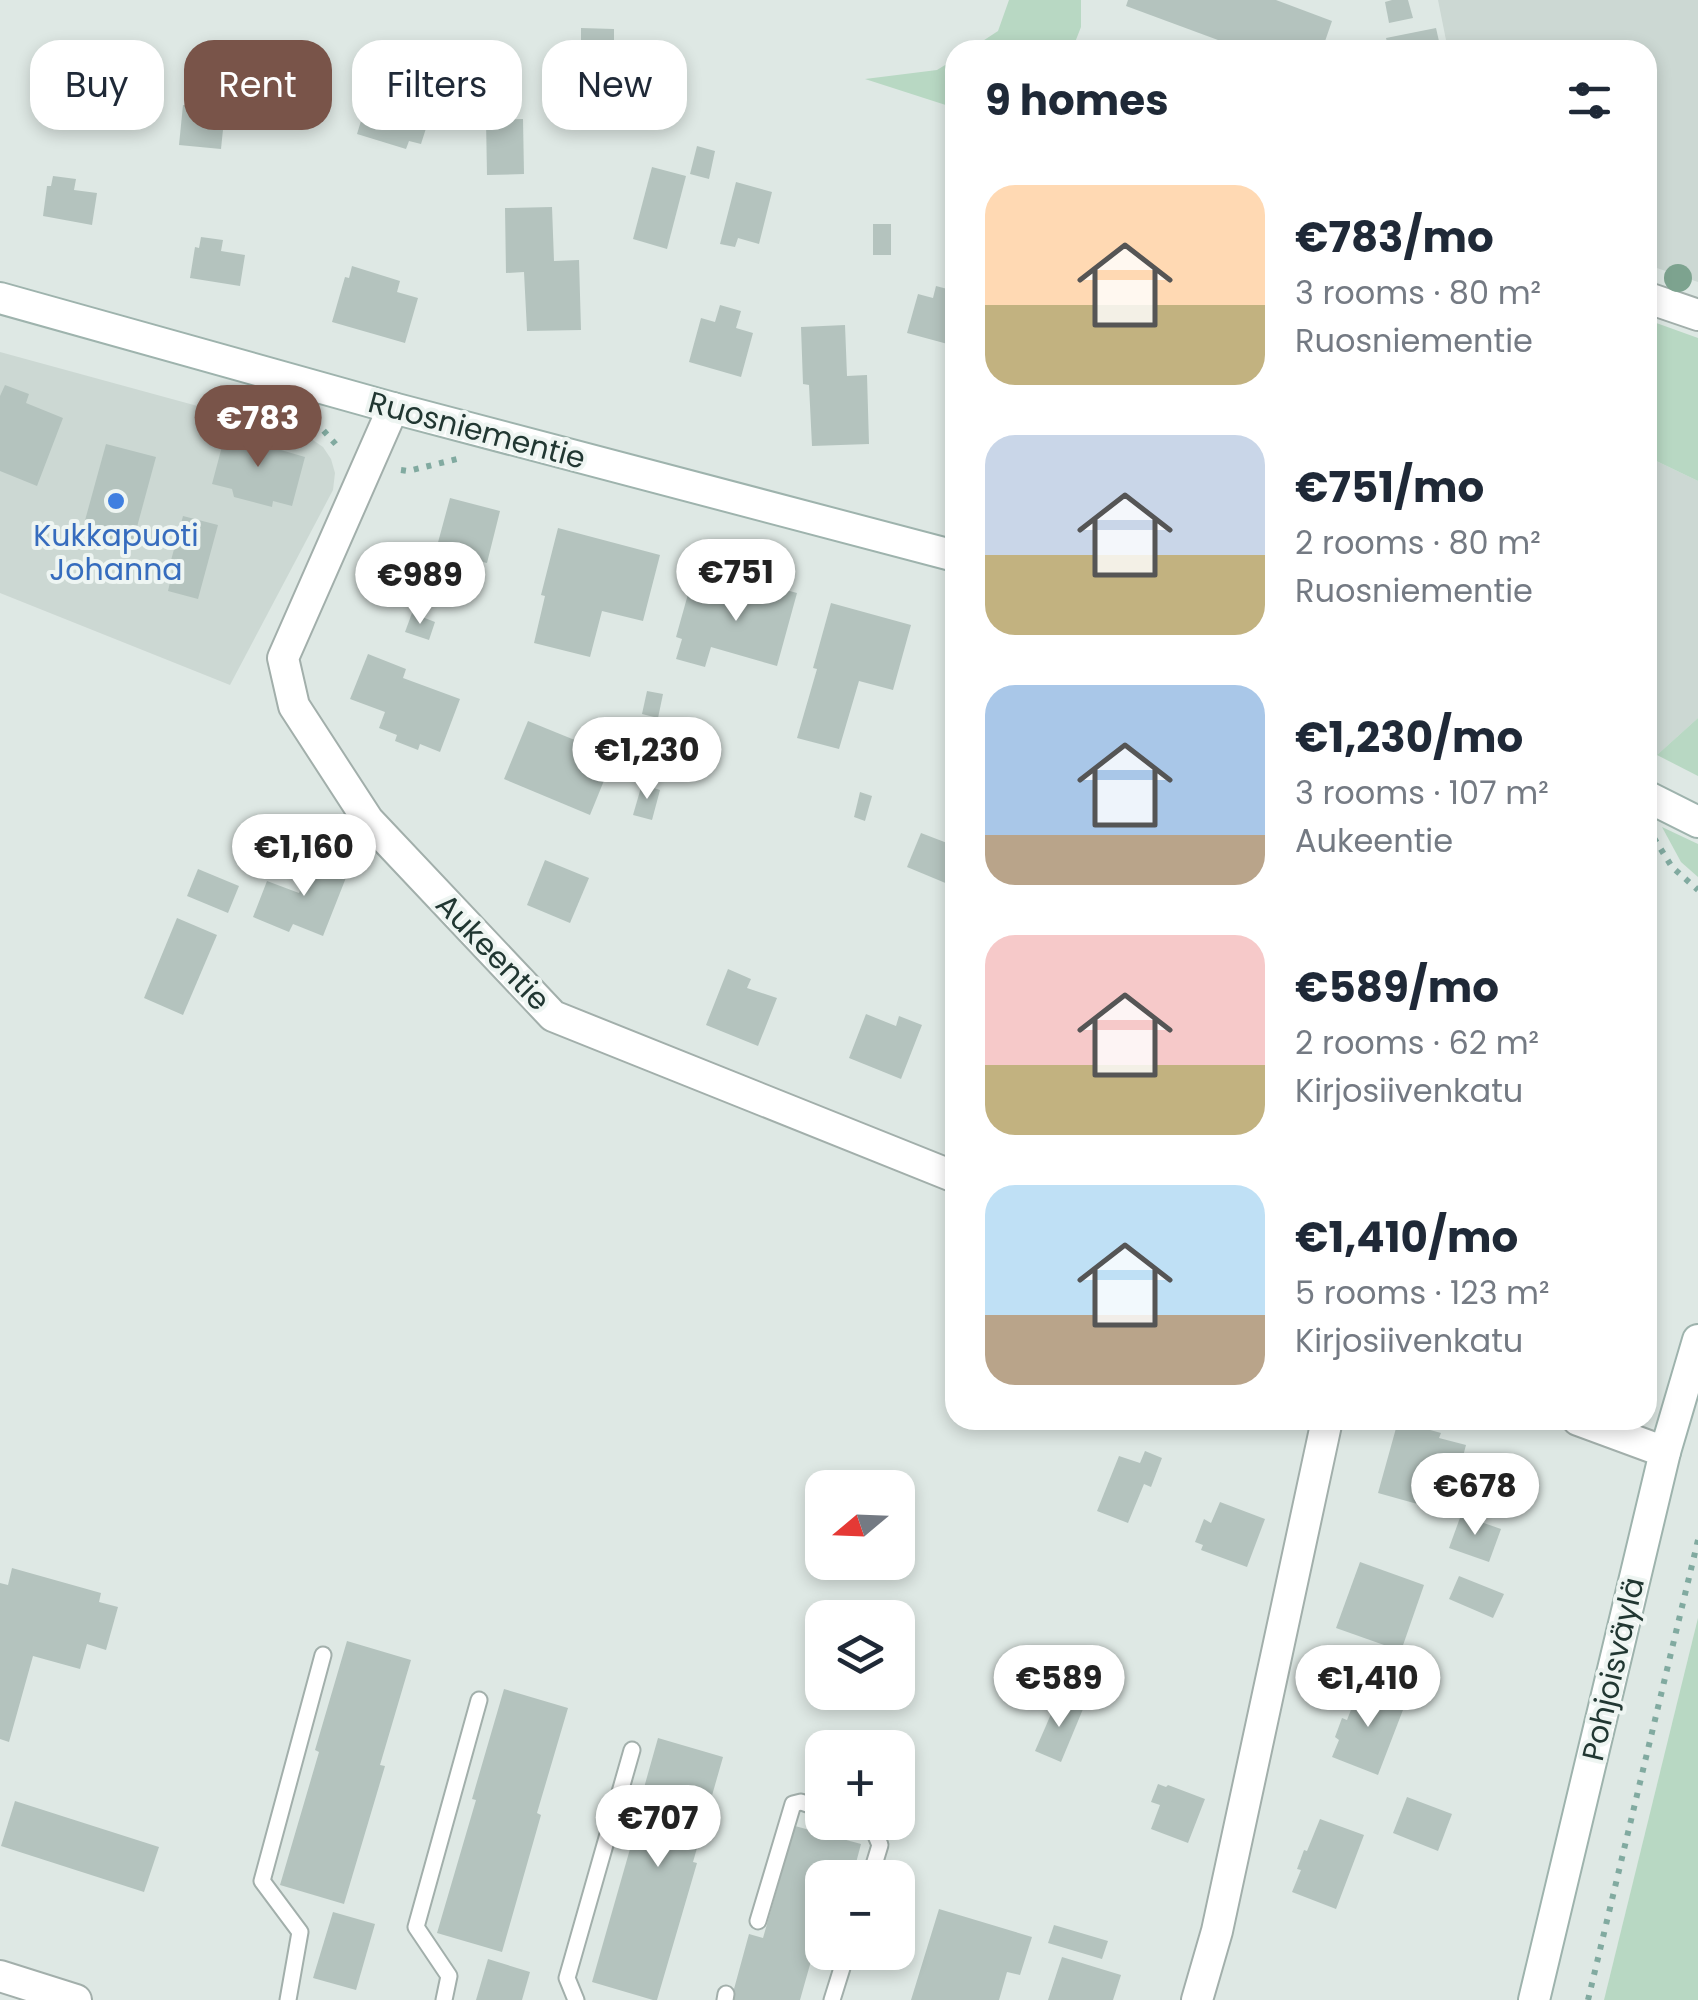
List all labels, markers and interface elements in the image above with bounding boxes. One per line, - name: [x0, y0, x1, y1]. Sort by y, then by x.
- chip: Buy: [30, 40, 164, 130]
- chip: Rent: [184, 40, 332, 130]
- chip: Filters: [352, 40, 522, 130]
- chip: New: [542, 40, 687, 130]
- text: 9 homes: [985, 71, 1169, 130]
- icon: filters: [1562, 73, 1617, 128]
- text: €783/mo: [1295, 208, 1494, 267]
- icon: home: [1065, 225, 1185, 345]
- text: 3 rooms · 80 m²: [1295, 270, 1541, 315]
- text: Ruosniementie: [1295, 318, 1533, 363]
- street label: Ruosniementie: [364, 380, 590, 480]
- pin: €783: [199, 385, 317, 470]
- text: €783: [217, 395, 299, 440]
- text: €751/mo: [1295, 458, 1484, 517]
- icon: home: [1065, 475, 1185, 595]
- marker: Kukkapuoti Johanna: [105, 490, 127, 512]
- place label: Kukkapuoti Johanna: [33, 514, 199, 591]
- text: 2 rooms · 80 m²: [1295, 520, 1541, 565]
- pin: €751: [677, 539, 795, 624]
- pin: €989: [361, 542, 479, 627]
- text: €751: [698, 549, 774, 594]
- text: €989: [377, 552, 463, 597]
- text: Ruosniementie: [1295, 568, 1533, 613]
- text: €1,230/mo: [1295, 708, 1523, 767]
- pin: €1,230: [566, 717, 728, 802]
- icon: home: [1065, 725, 1185, 845]
- text: €1,230: [594, 727, 700, 772]
- text: 3 rooms · 107 m²: [1295, 770, 1549, 815]
- pin: €1,160: [223, 814, 385, 899]
- text: Aukeentie: [1295, 818, 1453, 863]
- text: €1,160: [254, 824, 354, 869]
- street label: Aukeentie: [426, 884, 560, 1020]
- text: €589/mo: [1295, 958, 1499, 1017]
- icon: home: [1065, 975, 1185, 1095]
- text: 2 rooms · 62 m²: [1295, 1020, 1539, 1065]
- text: Kirjosiivenkatu: [1295, 1068, 1523, 1113]
- text: €1,410/mo: [1295, 1208, 1518, 1267]
- icon: home: [1065, 1225, 1185, 1345]
- text: 5 rooms · 123 m²: [1295, 1270, 1550, 1315]
- text: Kirjosiivenkatu: [1295, 1318, 1523, 1363]
- pin: €678: [1416, 1453, 1534, 1538]
- text: €678: [1433, 1463, 1517, 1508]
- north arrow: [805, 1470, 915, 1580]
- map controls: [805, 1470, 915, 1970]
- street label: Pohjoisväylä: [1571, 1573, 1655, 1765]
- button: layers: [805, 1600, 915, 1710]
- pin: €589: [1000, 1645, 1118, 1730]
- pin: €1,410: [1287, 1645, 1449, 1730]
- text: €589: [1016, 1655, 1102, 1700]
- text: €1,410: [1317, 1655, 1419, 1700]
- button: +: [805, 1730, 915, 1840]
- pin: €707: [599, 1785, 717, 1870]
- text: €707: [618, 1795, 698, 1840]
- button: −: [805, 1860, 915, 1970]

